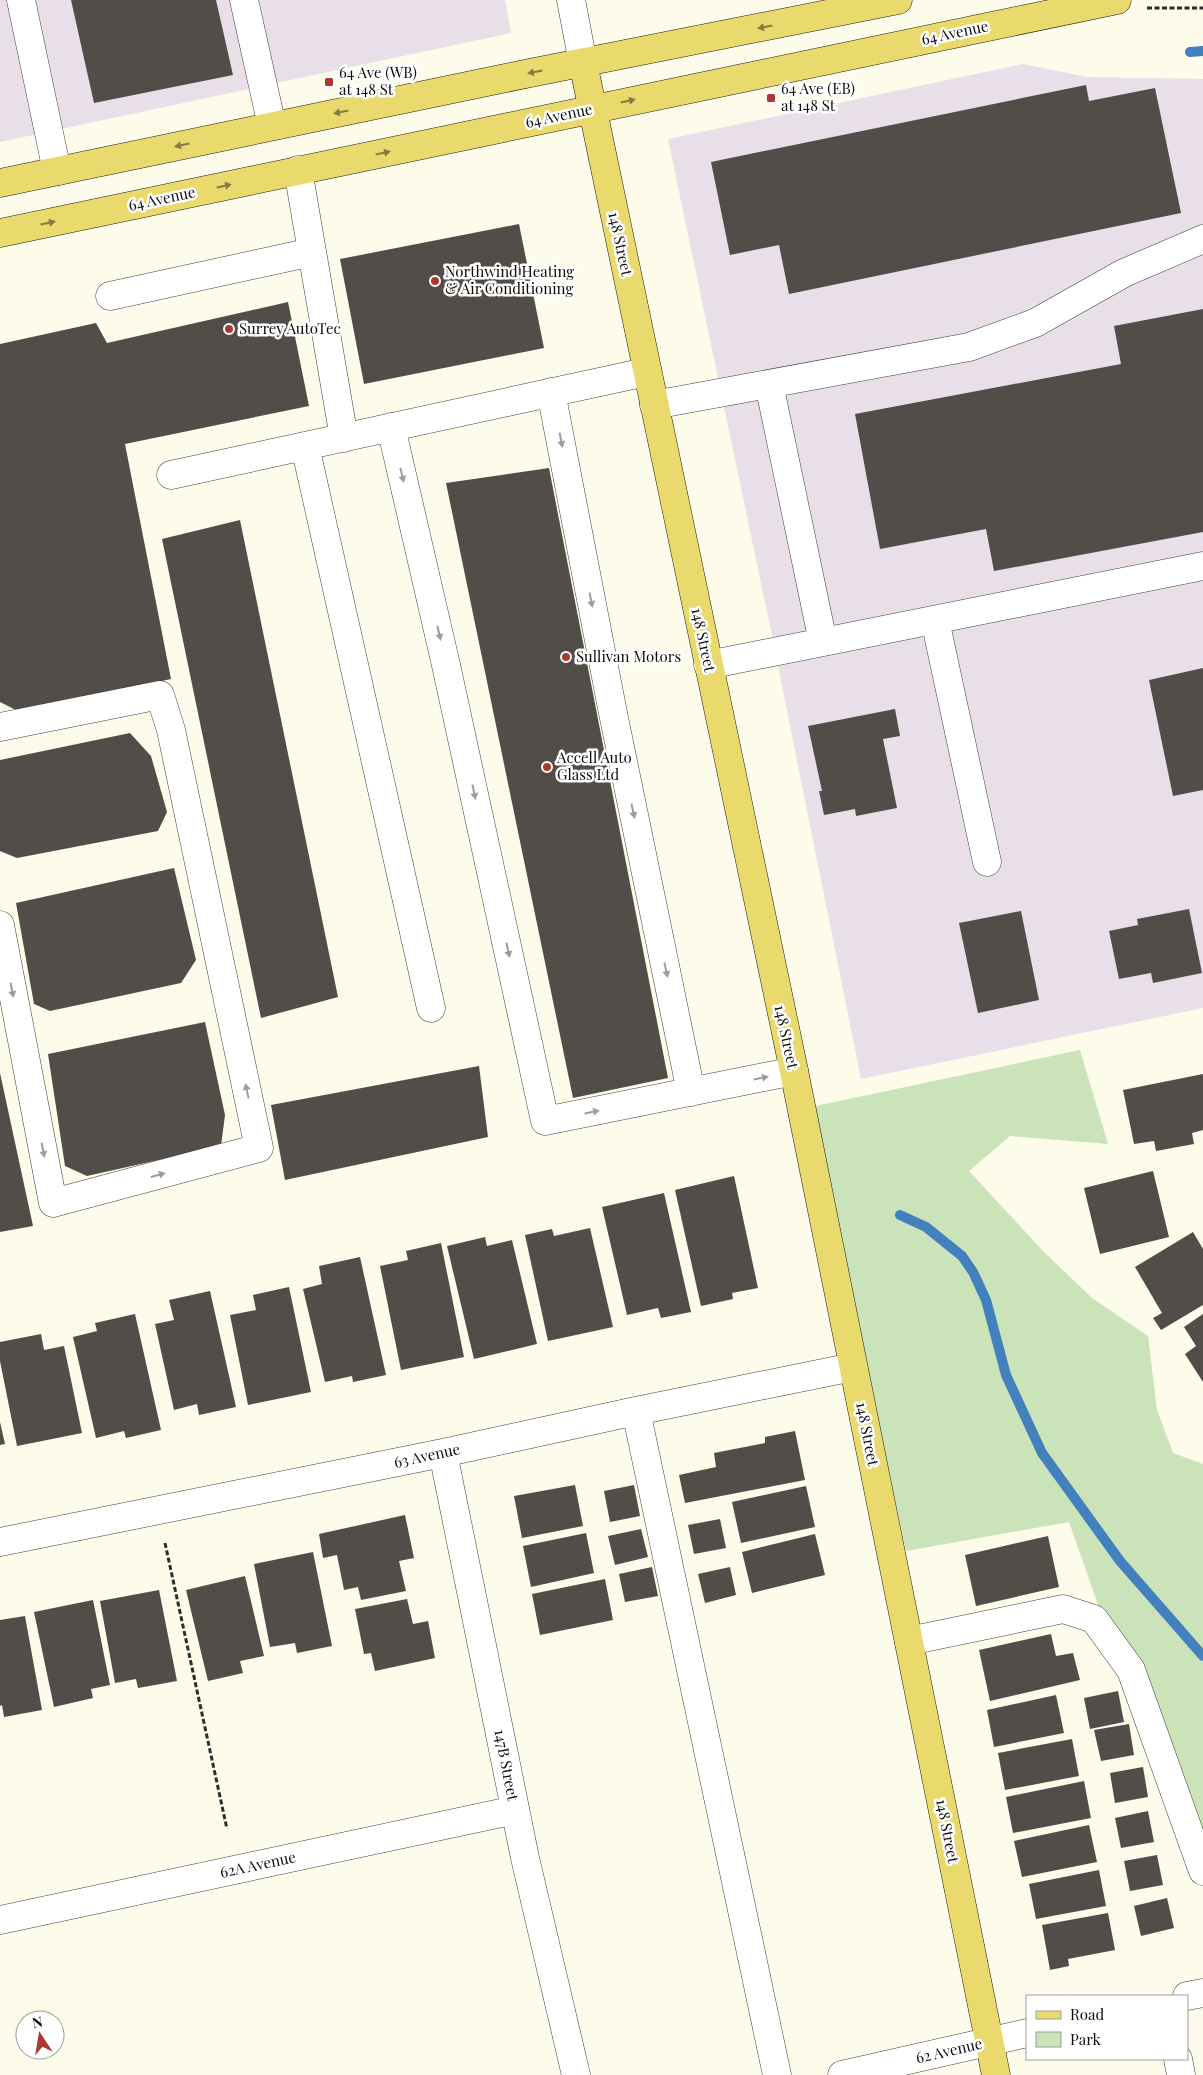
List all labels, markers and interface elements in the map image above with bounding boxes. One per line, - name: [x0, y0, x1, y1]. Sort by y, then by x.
- street label: 64 Avenue: [920, 15, 990, 49]
- one-way arrow: [756, 23, 772, 31]
- place label: 64 Ave (WB) at 148 St: [339, 62, 417, 99]
- one-way arrow: [527, 68, 542, 76]
- marker: 64 Ave (WB) at 148 St: [323, 76, 335, 88]
- place label: 64 Ave (EB) at 148 St: [781, 78, 855, 115]
- marker: 64 Ave (EB) at 148 St: [765, 92, 777, 104]
- one-way arrow: [620, 97, 636, 105]
- street label: 64 Avenue: [524, 98, 594, 132]
- one-way arrow: [334, 108, 349, 116]
- one-way arrow: [175, 141, 190, 149]
- one-way arrow: [375, 148, 391, 156]
- street label: 64 Avenue: [127, 181, 197, 215]
- one-way arrow: [216, 182, 231, 190]
- street label: 148 Street: [604, 210, 638, 278]
- one-way arrow: [40, 218, 56, 226]
- place label: Northwind Heating & Air Conditioning: [445, 261, 574, 298]
- marker: Northwind Heating & Air Conditioning: [429, 275, 441, 287]
- place label: Surrey AutoTec: [239, 318, 341, 338]
- marker: Surrey AutoTec: [223, 323, 235, 335]
- one-way arrow: [557, 433, 565, 449]
- one-way arrow: [398, 467, 406, 482]
- one-way arrow: [588, 592, 596, 608]
- street label: 148 Street: [687, 606, 721, 674]
- one-way arrow: [435, 625, 443, 640]
- place label: Sullivan Motors: [576, 646, 681, 666]
- marker: Sullivan Motors: [560, 651, 572, 663]
- place label: Accell Auto Glass Ltd: [556, 747, 632, 784]
- marker: Accell Auto Glass Ltd: [541, 761, 553, 773]
- one-way arrow: [470, 784, 478, 800]
- one-way arrow: [629, 803, 637, 818]
- one-way arrow: [504, 943, 512, 958]
- one-way arrow: [662, 962, 670, 978]
- one-way arrow: [9, 983, 17, 999]
- street label: 148 Street: [770, 1003, 804, 1071]
- one-way arrow: [754, 1073, 770, 1081]
- one-way arrow: [243, 1084, 251, 1099]
- one-way arrow: [585, 1107, 601, 1115]
- one-way arrow: [39, 1142, 47, 1158]
- one-way arrow: [150, 1171, 165, 1179]
- street label: 148 Street: [852, 1400, 884, 1468]
- street label: 63 Avenue: [392, 1438, 462, 1472]
- street label: 147B Street: [490, 1727, 524, 1803]
- street label: 148 Street: [932, 1797, 964, 1865]
- street label: 62A Avenue: [218, 1846, 298, 1882]
- legend: [1026, 1995, 1188, 2060]
- text: Road: [1070, 2004, 1104, 2024]
- north arrow: [15, 2010, 65, 2060]
- text: N: [30, 2011, 44, 2032]
- text: Park: [1070, 2029, 1102, 2049]
- street label: 62 Avenue: [914, 2033, 984, 2067]

